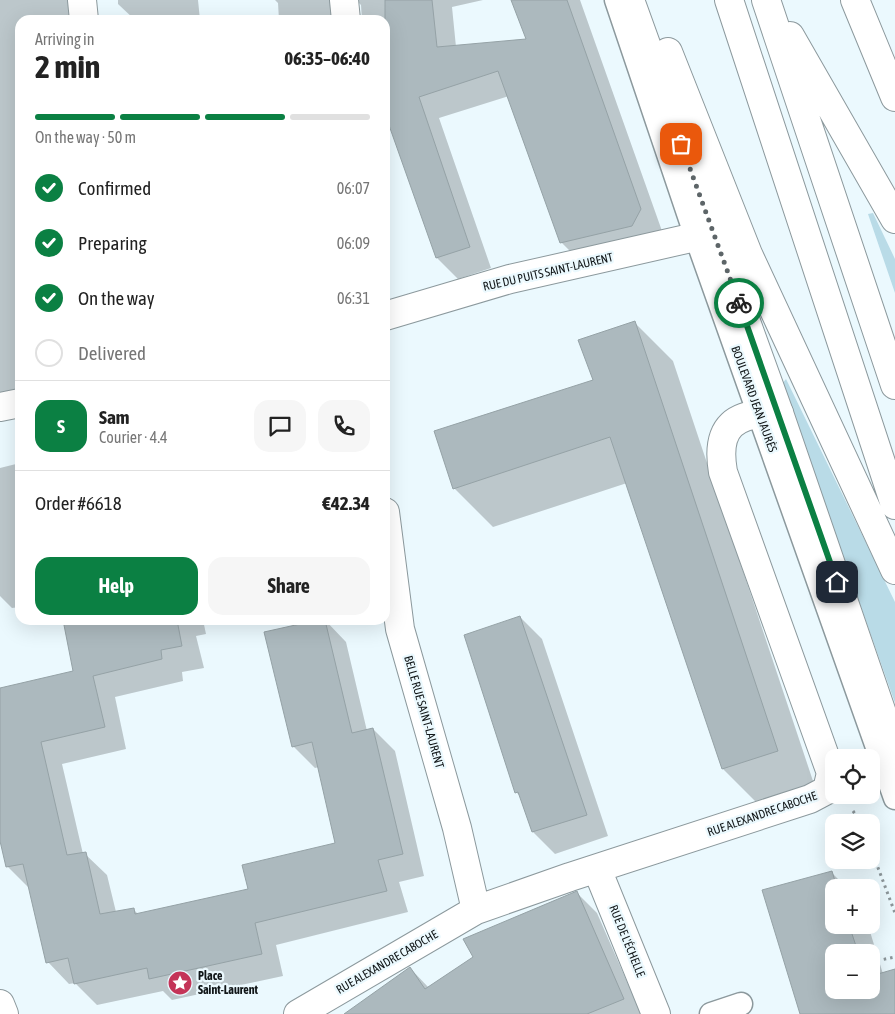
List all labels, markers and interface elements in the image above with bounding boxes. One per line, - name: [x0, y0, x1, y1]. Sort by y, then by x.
- text: Arriving in: [35, 30, 95, 48]
- text: 06:35–06:40: [284, 47, 370, 69]
- text: 2 min: [35, 48, 100, 85]
- pin: [660, 123, 702, 165]
- text: On the way · 50 m: [35, 128, 136, 146]
- icon: bag: [667, 130, 695, 158]
- icon: check: [35, 174, 63, 202]
- text: Confirmed: [78, 177, 151, 199]
- text: 06:07: [337, 179, 370, 197]
- icon: check: [35, 229, 63, 257]
- text: Preparing: [78, 232, 147, 254]
- text: 06:09: [337, 234, 370, 252]
- street label: RUE DU PUITS SAINT-LAURENT: [482, 250, 615, 294]
- courier: [714, 278, 764, 328]
- icon: check: [35, 284, 63, 312]
- text: On the way: [78, 287, 155, 309]
- text: 06:31: [337, 289, 370, 307]
- icon: bike: [725, 289, 753, 317]
- text: Delivered: [78, 342, 146, 364]
- street label: BOULEVARD JEAN JAURÈS: [728, 344, 780, 454]
- button: chat: [254, 400, 306, 452]
- button: phone: [318, 400, 370, 452]
- text: Sam: [99, 406, 130, 428]
- text: S: [57, 415, 65, 437]
- text: Courier · 4.4: [99, 428, 168, 446]
- text: Order #6618: [35, 492, 122, 514]
- text: €42.34: [322, 492, 370, 514]
- button: Help: [35, 557, 198, 615]
- button: Share: [208, 557, 370, 615]
- pin: [816, 561, 858, 603]
- icon: home: [823, 568, 851, 596]
- street label: BELLE RUE SAINT-LAURENT: [401, 654, 447, 771]
- map controls: [825, 749, 880, 999]
- button: locate: [825, 749, 880, 804]
- street label: RUE ALEXANDRE CABOCHE: [705, 789, 819, 839]
- button: layers: [825, 814, 880, 869]
- button: +: [825, 879, 880, 934]
- street label: RUE DE L'ÉCHELLE: [606, 903, 648, 979]
- street label: RUE ALEXANDRE CABOCHE: [334, 927, 440, 997]
- button: −: [825, 944, 880, 999]
- place label: Place Saint-Laurent: [198, 969, 258, 997]
- place icon: Place Saint-Laurent: [167, 970, 193, 996]

